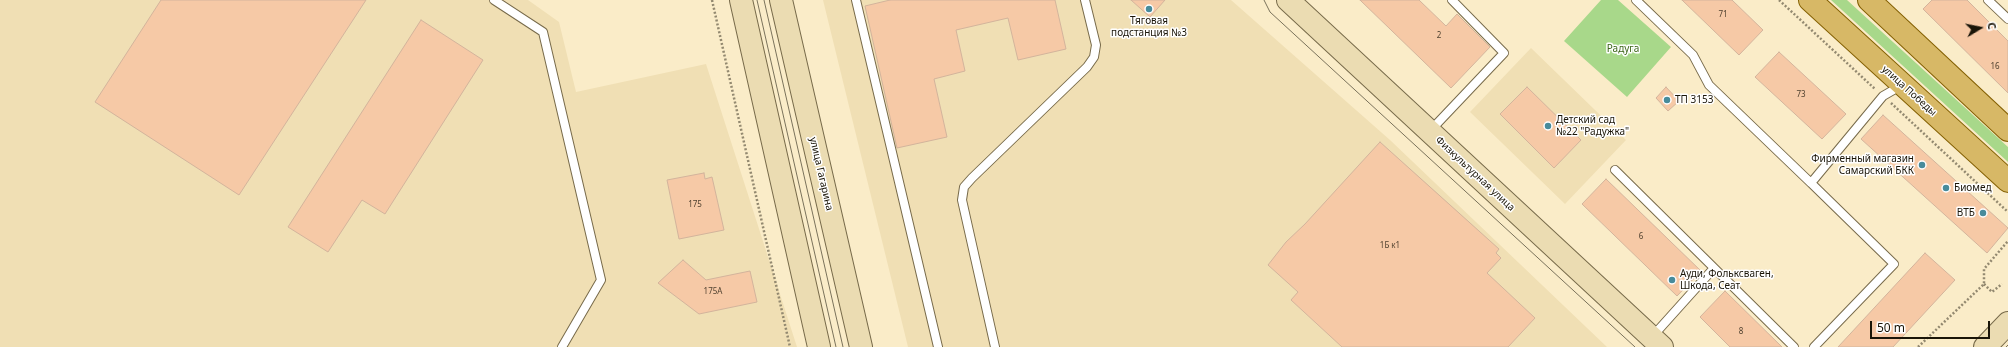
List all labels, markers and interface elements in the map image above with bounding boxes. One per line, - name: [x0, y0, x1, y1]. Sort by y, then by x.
- marker: Тяговая подстанция №3: [1144, 4, 1154, 14]
- north arrow: [1960, 8, 2000, 48]
- house number: 71: [1718, 10, 1728, 20]
- place label: Тяговая подстанция №3: [1111, 15, 1187, 38]
- text: С: [1984, 21, 2000, 31]
- house number: 2: [1437, 31, 1441, 41]
- park label: Радyга: [1607, 43, 1639, 55]
- house number: 16: [1990, 62, 2000, 72]
- street label: улица Победы: [1879, 63, 1939, 119]
- house number: 73: [1796, 90, 1806, 100]
- place label: ТП 3153: [1675, 94, 1713, 106]
- marker: ТП 3153: [1662, 95, 1672, 105]
- place label: Детский сад №22 "Радужка": [1556, 114, 1629, 138]
- marker: Детский сад №22 "Радужка": [1543, 121, 1553, 131]
- street label: Физкультурная улица: [1433, 134, 1517, 214]
- street label: улица Гагарина: [807, 136, 835, 212]
- place label: Фирменный магазин Самарский БКК: [1811, 153, 1914, 176]
- marker: Фирменный магазин Самарский БКК: [1917, 160, 1927, 170]
- place label: Биомед: [1954, 182, 1991, 194]
- marker: Биомед: [1941, 183, 1951, 193]
- house number: 175: [688, 200, 702, 210]
- place label: ВТБ: [1957, 207, 1975, 219]
- marker: ВТБ: [1978, 208, 1988, 218]
- house number: 6: [1639, 232, 1643, 242]
- house number: 1Б к1: [1380, 241, 1400, 251]
- place label: Ауди, Фольксваген, Шкода, Сеат: [1680, 268, 1774, 292]
- marker: Ауди, Фольксваген, Шкода, Сеат: [1667, 275, 1677, 285]
- house number: 175А: [704, 287, 722, 297]
- scale bar: [1872, 313, 1992, 339]
- text: 50 m: [1877, 319, 1905, 336]
- house number: 8: [1739, 327, 1743, 337]

